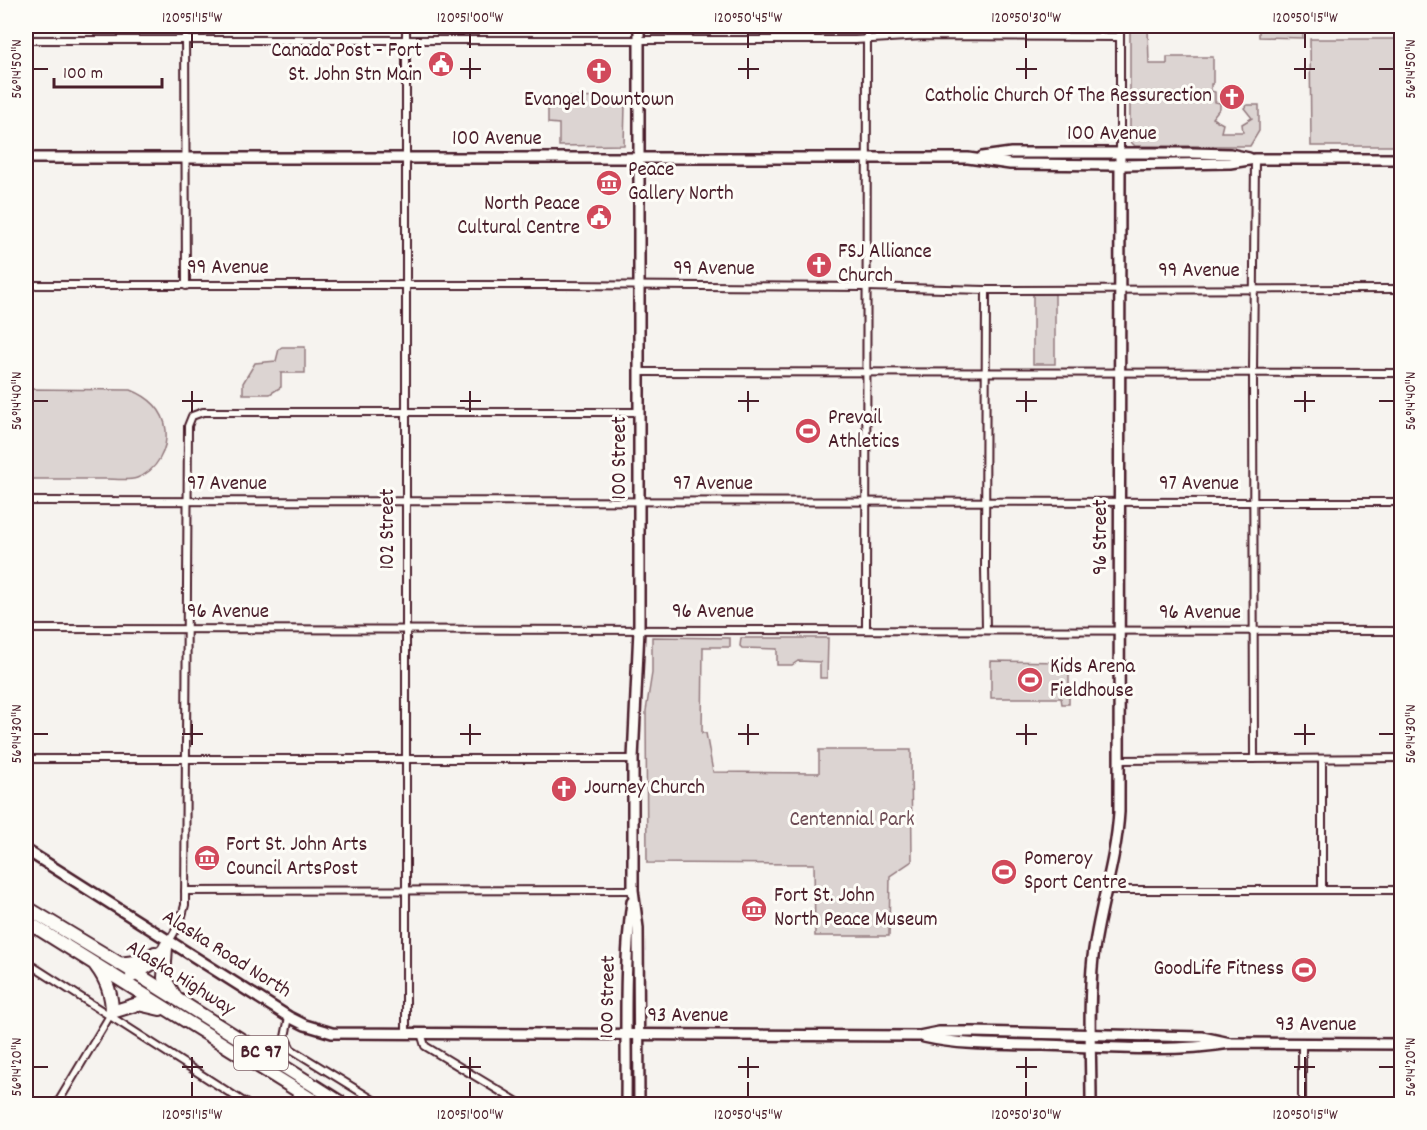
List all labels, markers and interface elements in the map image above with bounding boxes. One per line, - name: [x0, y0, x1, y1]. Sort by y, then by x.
- text: 120°51'15"W: [162, 8, 222, 30]
- text: 120°51'00"W: [437, 8, 504, 30]
- text: 120°50'45"W: [714, 8, 782, 30]
- text: 120°50'30"W: [991, 8, 1061, 30]
- text: 120°50'15"W: [1272, 8, 1338, 30]
- place label: Canada Post - Fort St. John Stn Main: [271, 37, 422, 91]
- text: 56°14'50"N: [7, 39, 29, 99]
- text: 56°14'50"N: [1401, 39, 1423, 99]
- public building icon: Canada Post - Fort St. John Stn Main: [426, 49, 456, 79]
- scale bar: [54, 51, 162, 89]
- church icon: Evangel Downtown: [584, 56, 614, 86]
- text: 100 m: [63, 62, 103, 87]
- place label: Catholic Church Of The Ressurection: [925, 82, 1212, 112]
- church icon: Catholic Church Of The Ressurection: [1217, 82, 1247, 112]
- place label: Evangel Downtown: [524, 86, 674, 116]
- street label: 100 Avenue: [1067, 120, 1157, 150]
- street label: 100 Avenue: [452, 125, 542, 155]
- place label: Peace Gallery North: [628, 156, 734, 210]
- museum icon: Peace Gallery North: [594, 168, 624, 198]
- place label: North Peace Cultural Centre: [457, 190, 580, 244]
- public building icon: North Peace Cultural Centre: [584, 202, 614, 232]
- place label: FSJ Alliance Church: [838, 238, 932, 292]
- church icon: FSJ Alliance Church: [804, 250, 834, 280]
- street label: 99 Avenue: [187, 254, 269, 284]
- street label: 99 Avenue: [673, 255, 755, 285]
- street label: 99 Avenue: [1158, 257, 1240, 287]
- text: 56°14'40"N: [7, 372, 29, 430]
- text: 56°14'40"N: [1401, 372, 1423, 430]
- place label: Prevail Athletics: [828, 404, 900, 458]
- street label: 100 Street: [606, 416, 636, 500]
- sports icon: Prevail Athletics: [793, 416, 823, 446]
- street label: 97 Avenue: [187, 470, 267, 500]
- street label: 97 Avenue: [673, 470, 753, 500]
- street label: 97 Avenue: [1159, 470, 1239, 500]
- street label: 102 Street: [374, 488, 404, 570]
- street label: 96 Street: [1087, 499, 1117, 575]
- street label: 96 Avenue: [187, 598, 269, 628]
- street label: 96 Avenue: [672, 598, 754, 628]
- street label: 96 Avenue: [1159, 599, 1241, 629]
- place label: Kids Arena Fieldhouse: [1050, 653, 1136, 707]
- sports icon: Kids Arena Fieldhouse: [1015, 665, 1045, 695]
- text: 56°14'30"N: [7, 704, 29, 764]
- text: 56°14'30"N: [1401, 704, 1423, 764]
- church icon: Journey Church: [549, 774, 579, 804]
- place label: Journey Church: [584, 774, 705, 804]
- park label: Centennial Park: [790, 806, 915, 836]
- place label: Fort St. John Arts Council ArtsPost: [226, 831, 367, 885]
- museum icon: Fort St. John Arts Council ArtsPost: [192, 843, 222, 873]
- place label: Pomeroy Sport Centre: [1024, 845, 1127, 899]
- sports icon: Pomeroy Sport Centre: [989, 857, 1019, 887]
- place label: Fort St. John North Peace Museum: [774, 882, 938, 936]
- museum icon: Fort St. John North Peace Museum: [739, 894, 769, 924]
- street label: Alaska Road North: [156, 903, 296, 1007]
- street label: Alaska Highway: [120, 933, 241, 1025]
- street label: 100 Street: [593, 955, 625, 1039]
- place label: GoodLife Fitness: [1153, 955, 1284, 985]
- sports icon: GoodLife Fitness: [1289, 955, 1319, 985]
- street label: 93 Avenue: [647, 1002, 729, 1032]
- street label: 93 Avenue: [1275, 1011, 1357, 1041]
- road number: BC 97: [234, 1036, 288, 1070]
- text: 56°14'20"N: [7, 1037, 29, 1097]
- text: 56°14'20"N: [1401, 1037, 1423, 1097]
- text: 120°51'15"W: [162, 1105, 222, 1127]
- text: 120°51'00"W: [437, 1105, 504, 1127]
- text: 120°50'45"W: [714, 1105, 782, 1127]
- text: 120°50'30"W: [991, 1105, 1061, 1127]
- text: 120°50'15"W: [1272, 1105, 1338, 1127]

